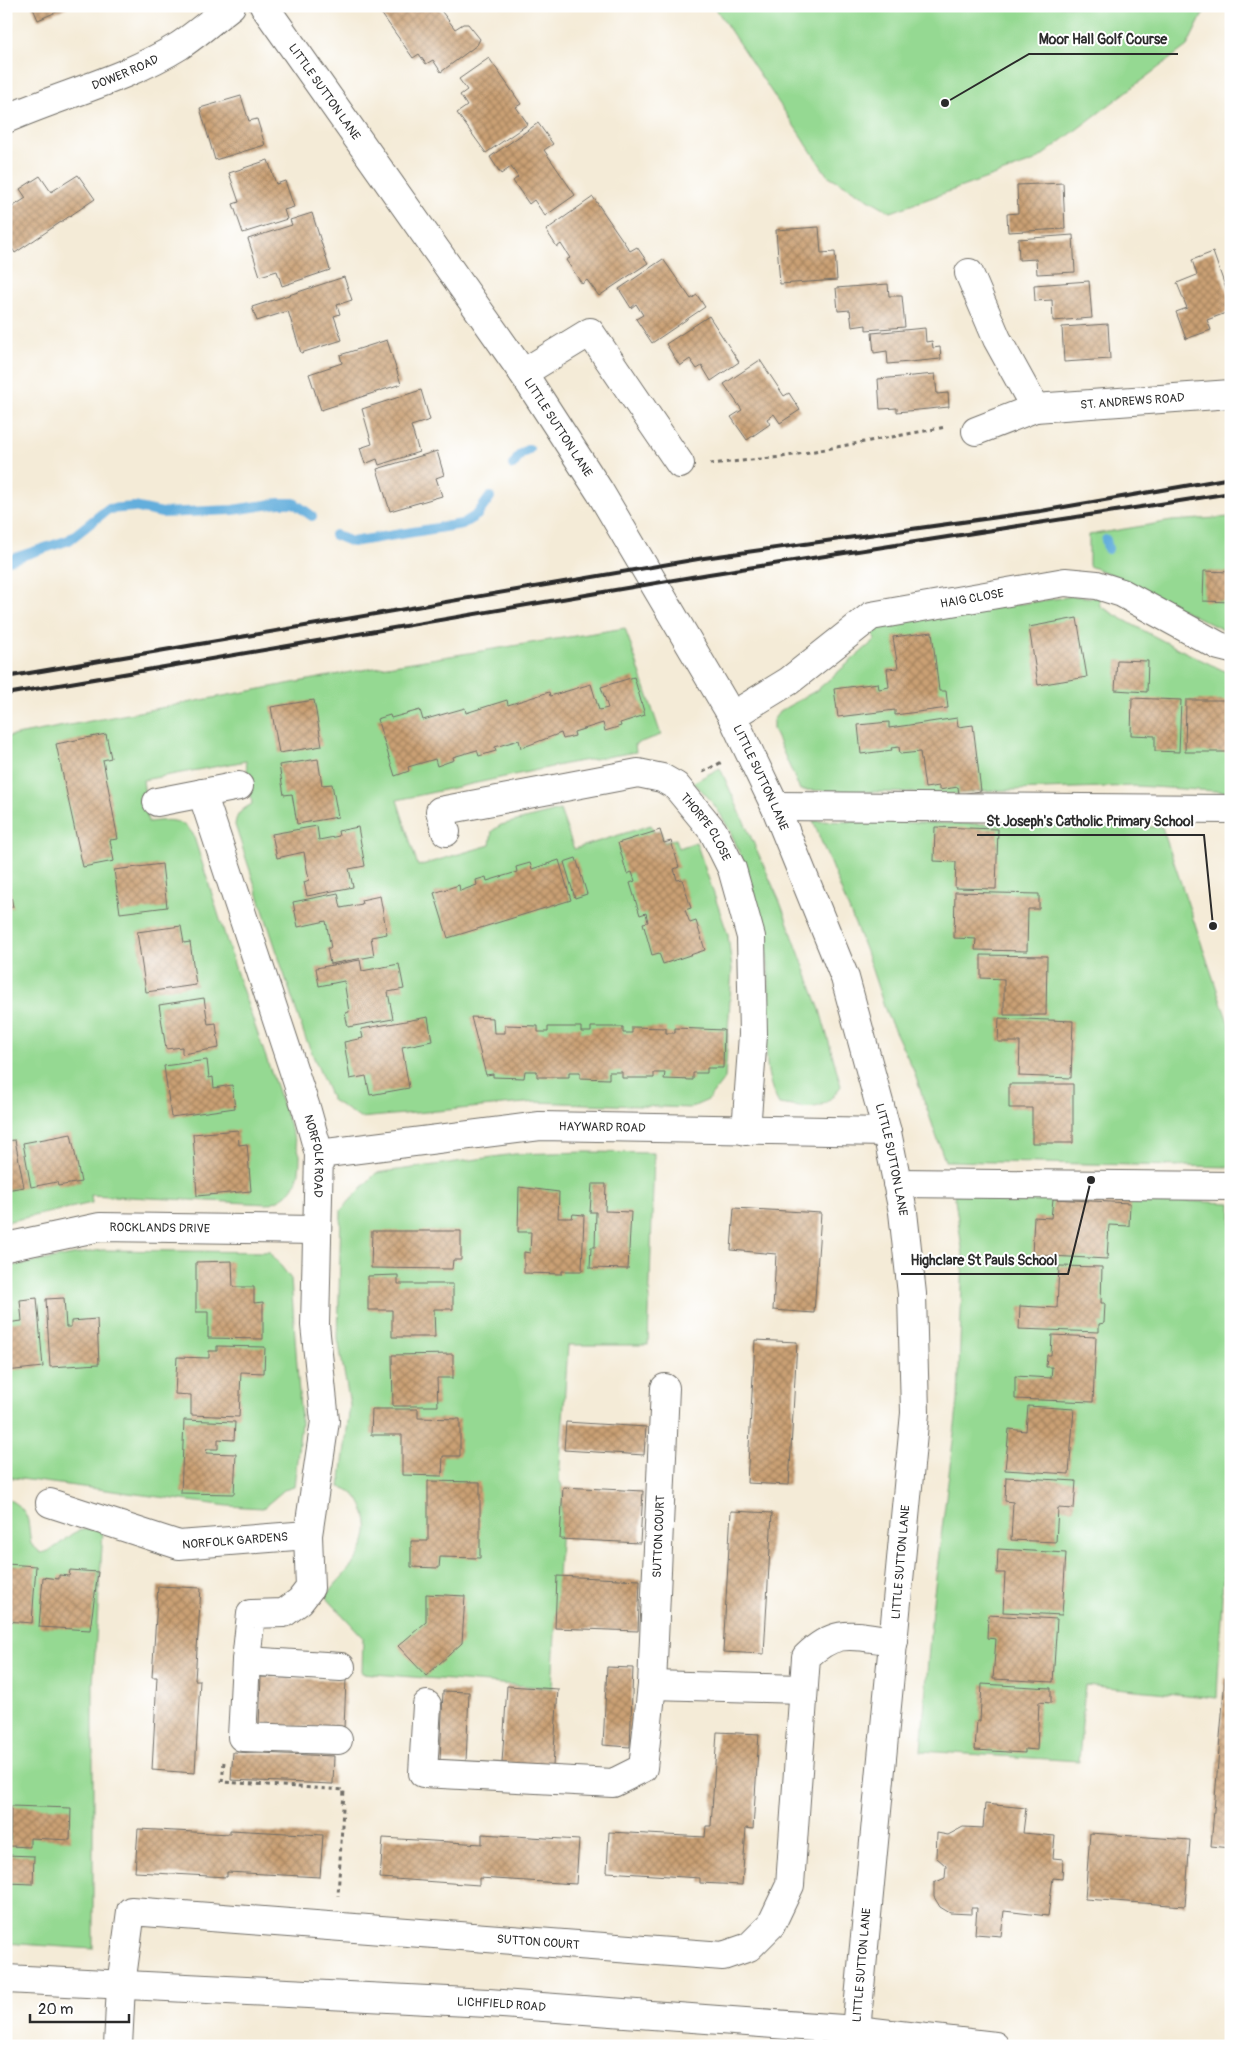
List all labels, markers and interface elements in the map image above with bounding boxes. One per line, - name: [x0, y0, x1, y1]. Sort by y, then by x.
- callout: Moor Hall Golf Course: [1029, 25, 1178, 54]
- text: Moor Hall Golf Course: [1039, 31, 1168, 48]
- street label: LITTLE SUTTON LANE: [285, 41, 364, 143]
- street label: DOWER ROAD: [90, 51, 162, 93]
- street label: LITTLE SUTTON LANE: [521, 375, 596, 480]
- street label: ST. ANDREWS ROAD: [1080, 390, 1186, 412]
- street label: HAIG CLOSE: [939, 585, 1005, 611]
- street label: LITTLE SUTTON LANE: [730, 722, 792, 833]
- street label: THORPE CLOSE: [677, 790, 734, 863]
- callout: St Joseph's Catholic Primary School: [977, 806, 1204, 835]
- text: St Joseph's Catholic Primary School: [986, 813, 1194, 830]
- street label: LITTLE SUTTON LANE: [872, 1102, 911, 1217]
- street label: NORFOLK ROAD: [301, 1113, 327, 1198]
- street label: HAYWARD ROAD: [559, 1119, 646, 1135]
- street label: ROCKLANDS DRIVE: [110, 1220, 210, 1236]
- callout: Highclare St Pauls School: [901, 1245, 1068, 1274]
- text: Highclare St Pauls School: [911, 1252, 1057, 1269]
- street label: SUTTON COURT: [649, 1495, 668, 1578]
- street label: LITTLE SUTTON LANE: [889, 1504, 913, 1620]
- street label: NORFOLK GARDENS: [182, 1529, 289, 1552]
- street label: LITTLE SUTTON LANE: [850, 1907, 874, 2023]
- street label: SUTTON COURT: [496, 1931, 580, 1953]
- scale bar: [30, 1992, 129, 2024]
- street label: LICHFIELD ROAD: [457, 1994, 547, 2015]
- text: 20 m: [38, 2000, 73, 2019]

